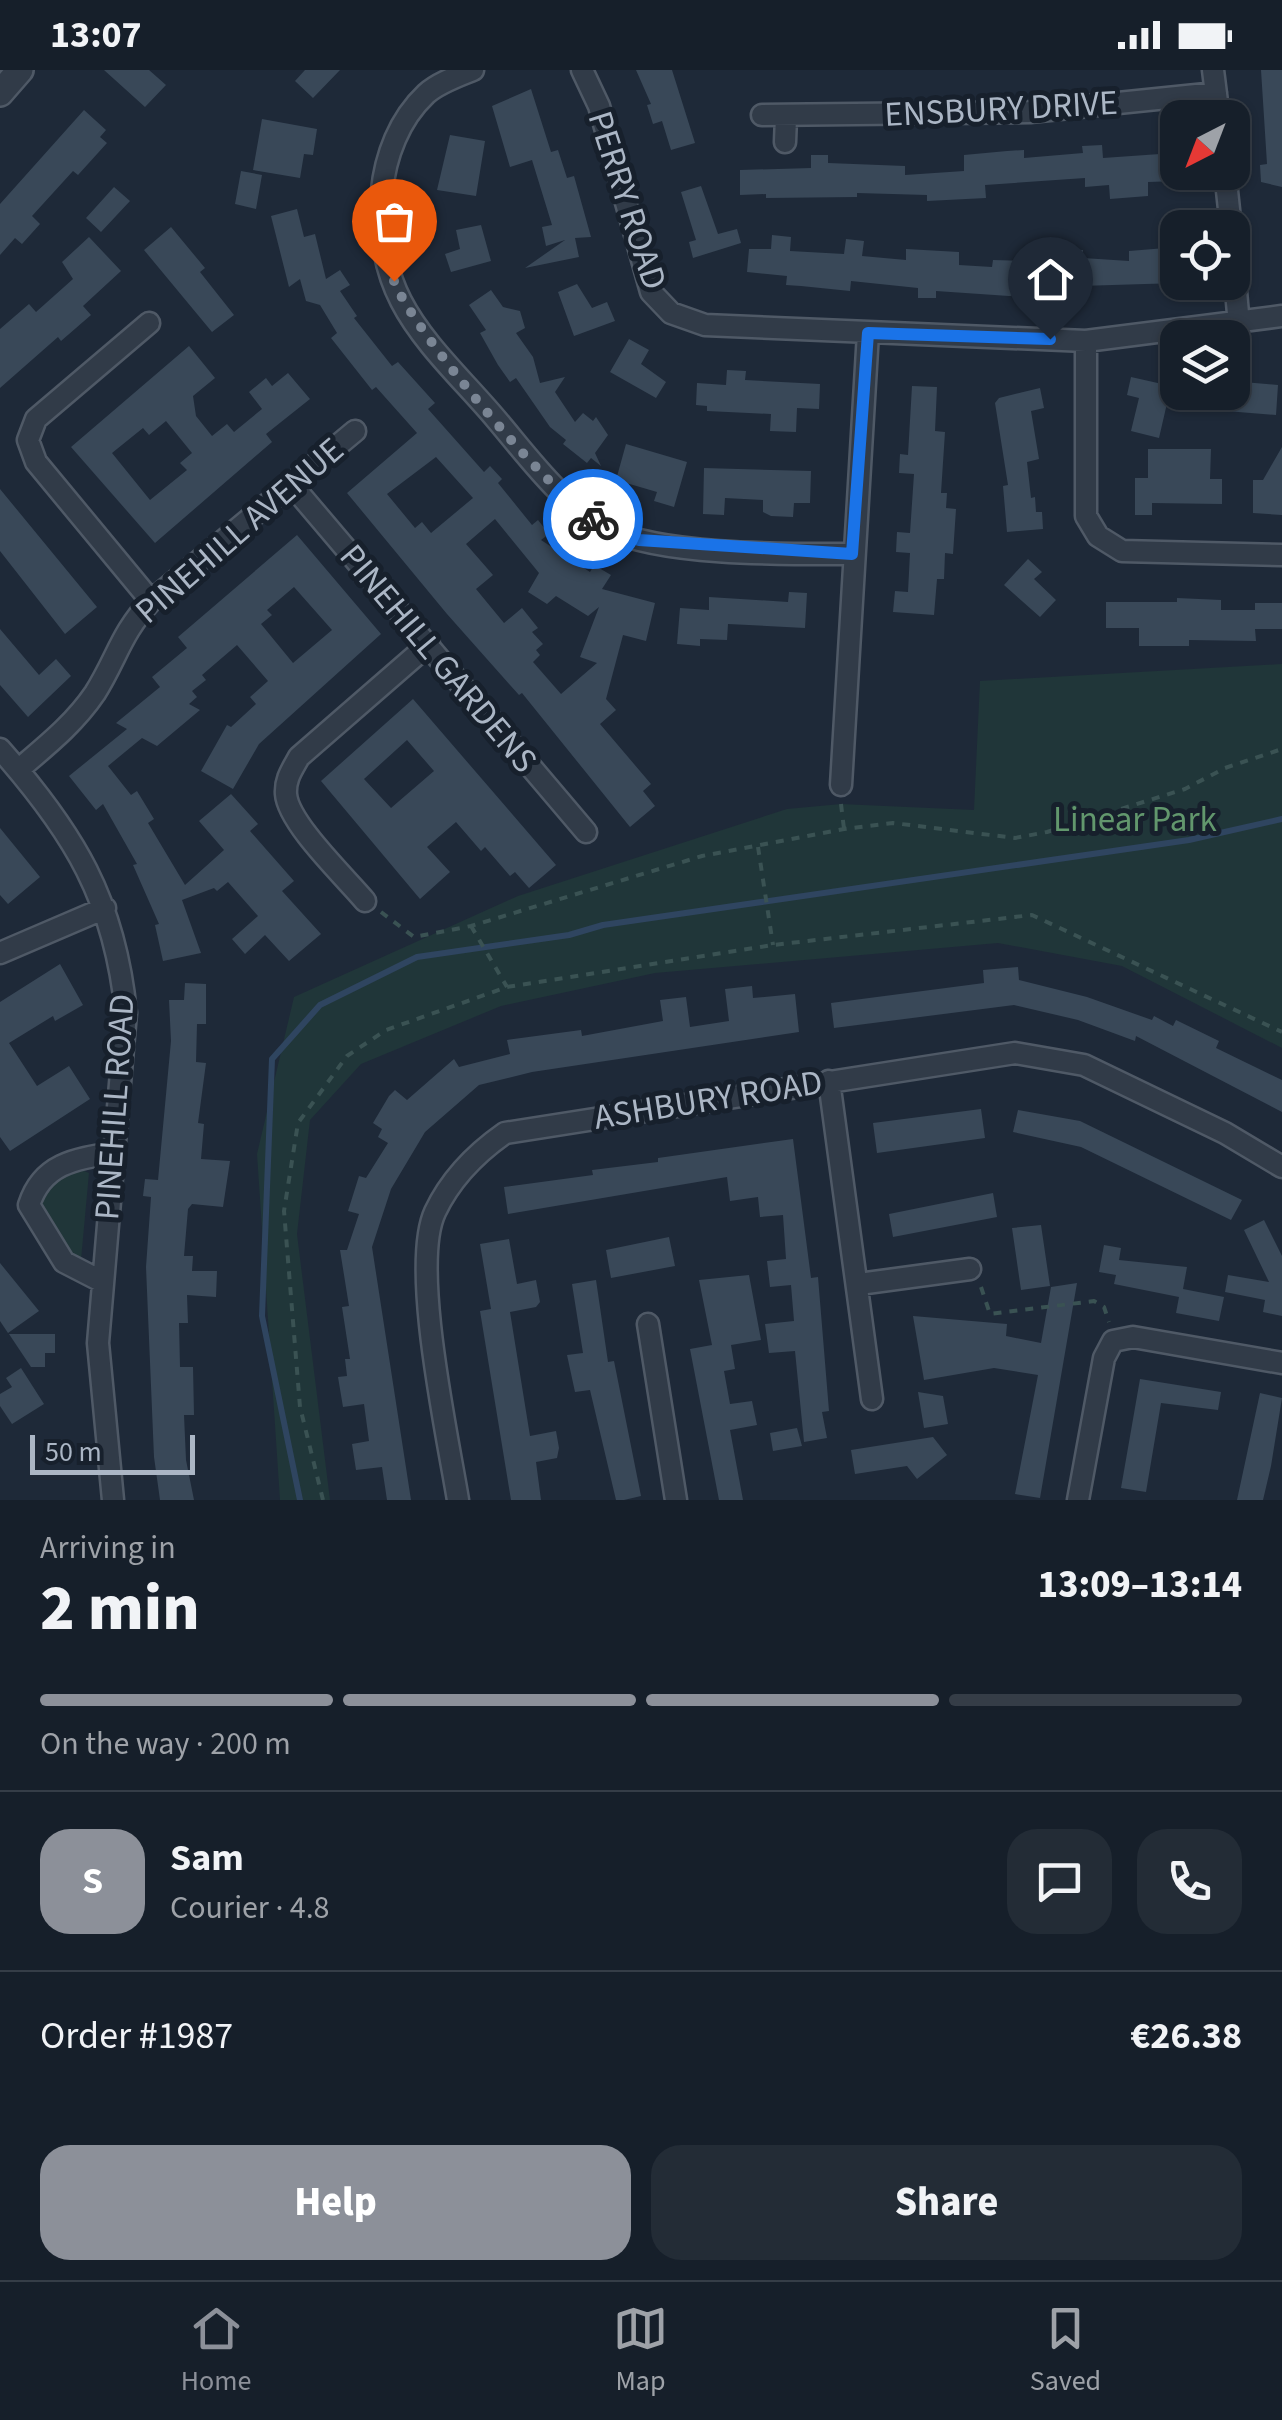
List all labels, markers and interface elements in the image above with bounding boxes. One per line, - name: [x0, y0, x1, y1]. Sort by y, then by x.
- text: 13:07: [50, 8, 142, 62]
- street label: ENSBURY DRIVE: [883, 78, 1119, 140]
- north arrow: [1160, 100, 1250, 190]
- map controls: [1160, 100, 1250, 410]
- street label: PERRY ROAD: [575, 105, 679, 296]
- pin: [352, 179, 437, 282]
- icon: bag: [367, 194, 422, 249]
- button: locate: [1160, 210, 1250, 300]
- pin: [1008, 237, 1093, 340]
- icon: home: [1023, 252, 1078, 307]
- button: layers: [1160, 320, 1250, 410]
- street label: PINEHILL AVENUE: [124, 426, 355, 636]
- courier: [543, 469, 643, 569]
- icon: bike: [566, 492, 621, 547]
- street label: PINEHILL GARDENS: [328, 533, 549, 784]
- park label: Linear Park: [1053, 795, 1218, 845]
- street label: PINEHILL ROAD: [82, 992, 148, 1222]
- street label: ASHBURY ROAD: [590, 1057, 826, 1143]
- scale bar: [30, 1430, 195, 1474]
- text: 50 m: [45, 1432, 102, 1472]
- text: Arriving in: [40, 1525, 176, 1571]
- text: 13:09–13:14: [1038, 1558, 1242, 1612]
- text: 2 min: [40, 1562, 200, 1655]
- text: On the way · 200 m: [40, 1721, 291, 1767]
- button: chat: [1007, 1829, 1112, 1934]
- button: phone: [1137, 1829, 1242, 1934]
- text: Sam: [170, 1831, 244, 1885]
- text: S: [82, 1854, 103, 1908]
- text: Courier · 4.8: [170, 1885, 330, 1931]
- text: Order #1987: [40, 2009, 233, 2063]
- text: €26.38: [1130, 2009, 1242, 2063]
- button: Help: [40, 2145, 631, 2260]
- button: Share: [651, 2145, 1242, 2260]
- tab: Home: [181, 2301, 251, 2401]
- tab: Map: [613, 2301, 668, 2401]
- tab: Saved: [1030, 2301, 1101, 2401]

